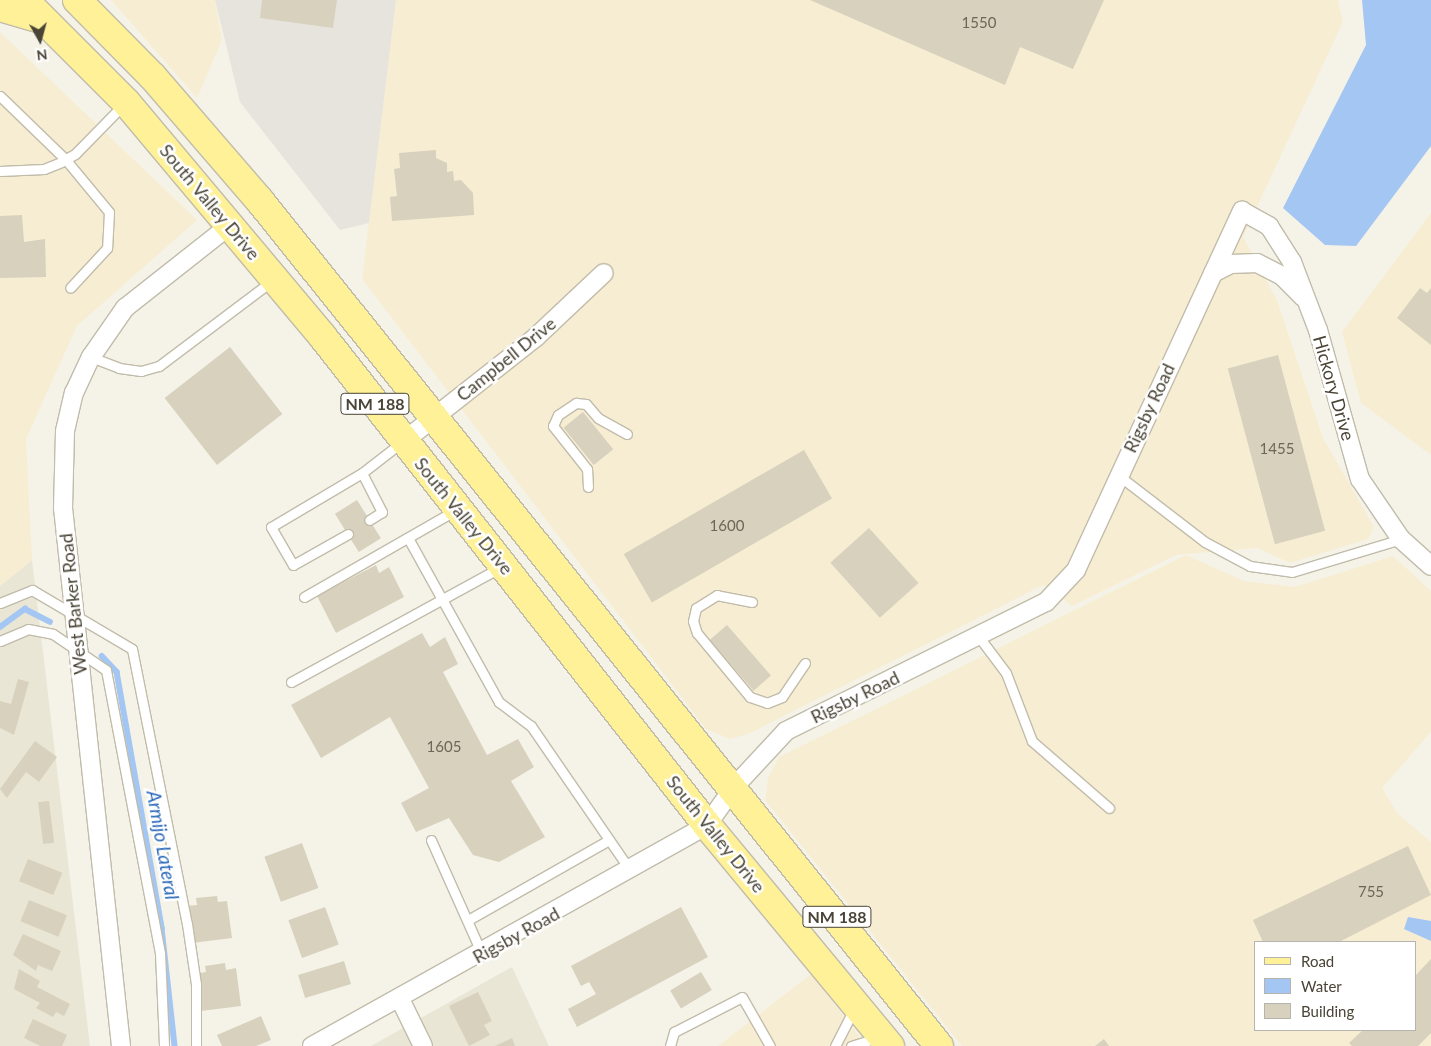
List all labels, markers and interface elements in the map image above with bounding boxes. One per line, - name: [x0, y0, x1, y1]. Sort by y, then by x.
- house number: 1550: [962, 14, 996, 32]
- north arrow: [15, 15, 65, 65]
- text: N: [36, 46, 48, 64]
- street label: South Valley Drive: [155, 139, 265, 265]
- street label: Campbell Drive: [452, 312, 560, 406]
- street label: Hickory Drive: [1309, 333, 1359, 443]
- street label: Rigsby Road: [1119, 360, 1179, 456]
- road number: NM 188: [340, 390, 410, 418]
- house number: 1455: [1260, 440, 1294, 458]
- street label: South Valley Drive: [410, 453, 518, 579]
- house number: 1600: [710, 517, 744, 535]
- street label: West Barker Road: [55, 532, 91, 676]
- street label: Rigsby Road: [807, 666, 903, 728]
- house number: 1605: [427, 738, 461, 756]
- street label: South Valley Drive: [662, 771, 770, 897]
- water label: Armijo Lateral: [142, 789, 184, 901]
- house number: 755: [1358, 883, 1384, 901]
- street label: Rigsby Road: [469, 902, 563, 968]
- road number: NM 188: [802, 904, 872, 930]
- legend: [1254, 941, 1416, 1031]
- text: Road: [1301, 952, 1334, 970]
- text: Water: [1301, 977, 1342, 995]
- text: Building: [1301, 1002, 1354, 1020]

